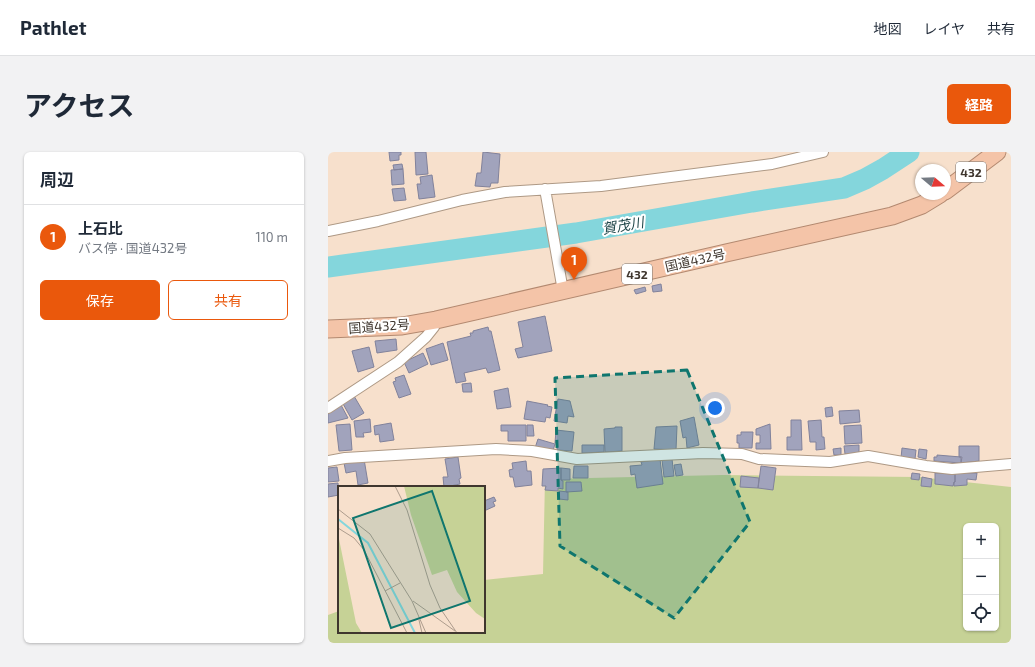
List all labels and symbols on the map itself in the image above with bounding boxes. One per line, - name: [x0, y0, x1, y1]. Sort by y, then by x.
- road number: 432: [956, 162, 986, 182]
- north arrow: [915, 164, 951, 200]
- water label: 賀茂川: [601, 213, 647, 237]
- street label: 国道432号: [663, 245, 727, 275]
- pin: 1: [561, 247, 587, 280]
- road number: 432: [622, 264, 652, 284]
- street label: 国道432号: [348, 316, 410, 336]
- your location: [705, 398, 725, 418]
- inset map: [338, 486, 485, 633]

